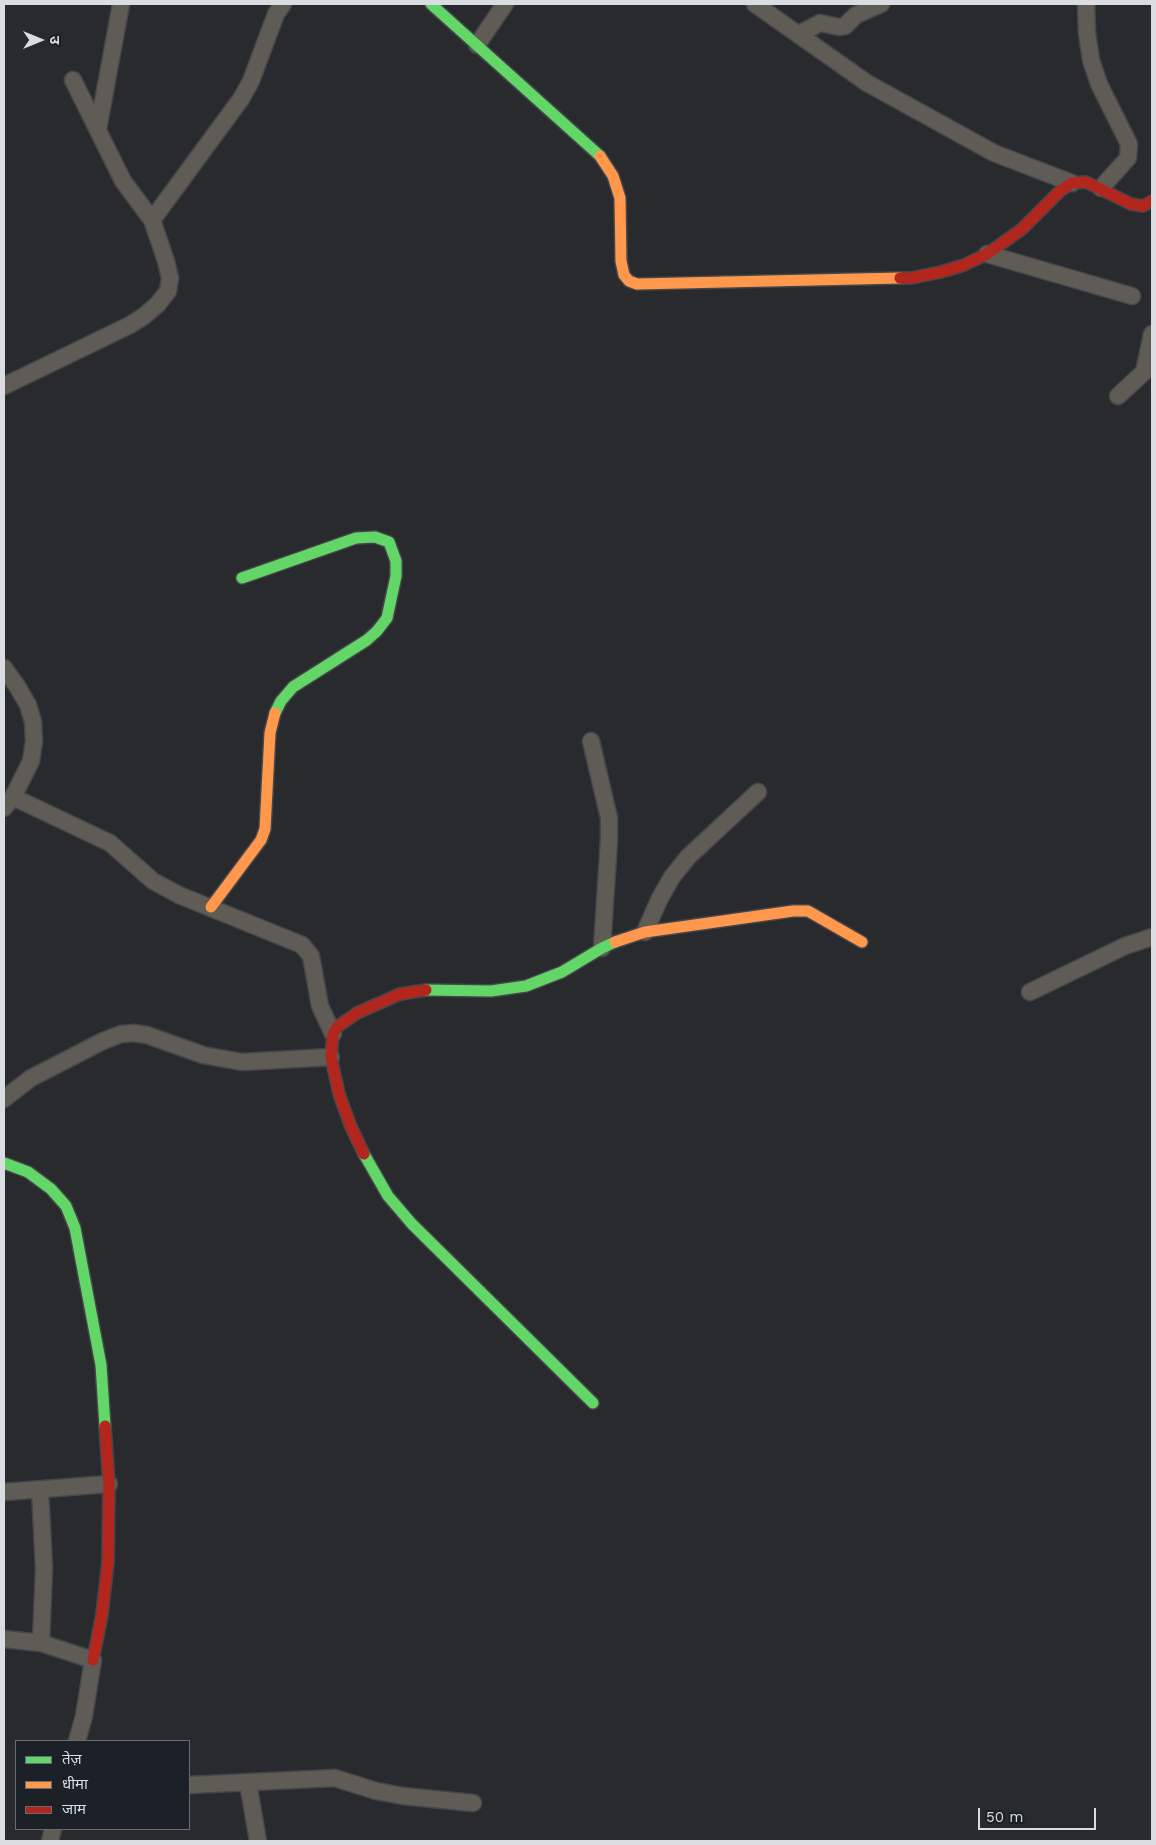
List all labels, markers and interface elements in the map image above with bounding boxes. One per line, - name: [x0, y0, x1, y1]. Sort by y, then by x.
- north arrow: [15, 15, 65, 65]
- text: उ: [47, 36, 63, 44]
- legend: [15, 1740, 190, 1830]
- text: तेज़: [62, 1750, 82, 1768]
- text: धीमा: [62, 1775, 88, 1793]
- scale bar: [981, 1798, 1098, 1830]
- text: जाम: [62, 1800, 86, 1818]
- text: 50 m: [986, 1808, 1023, 1826]

